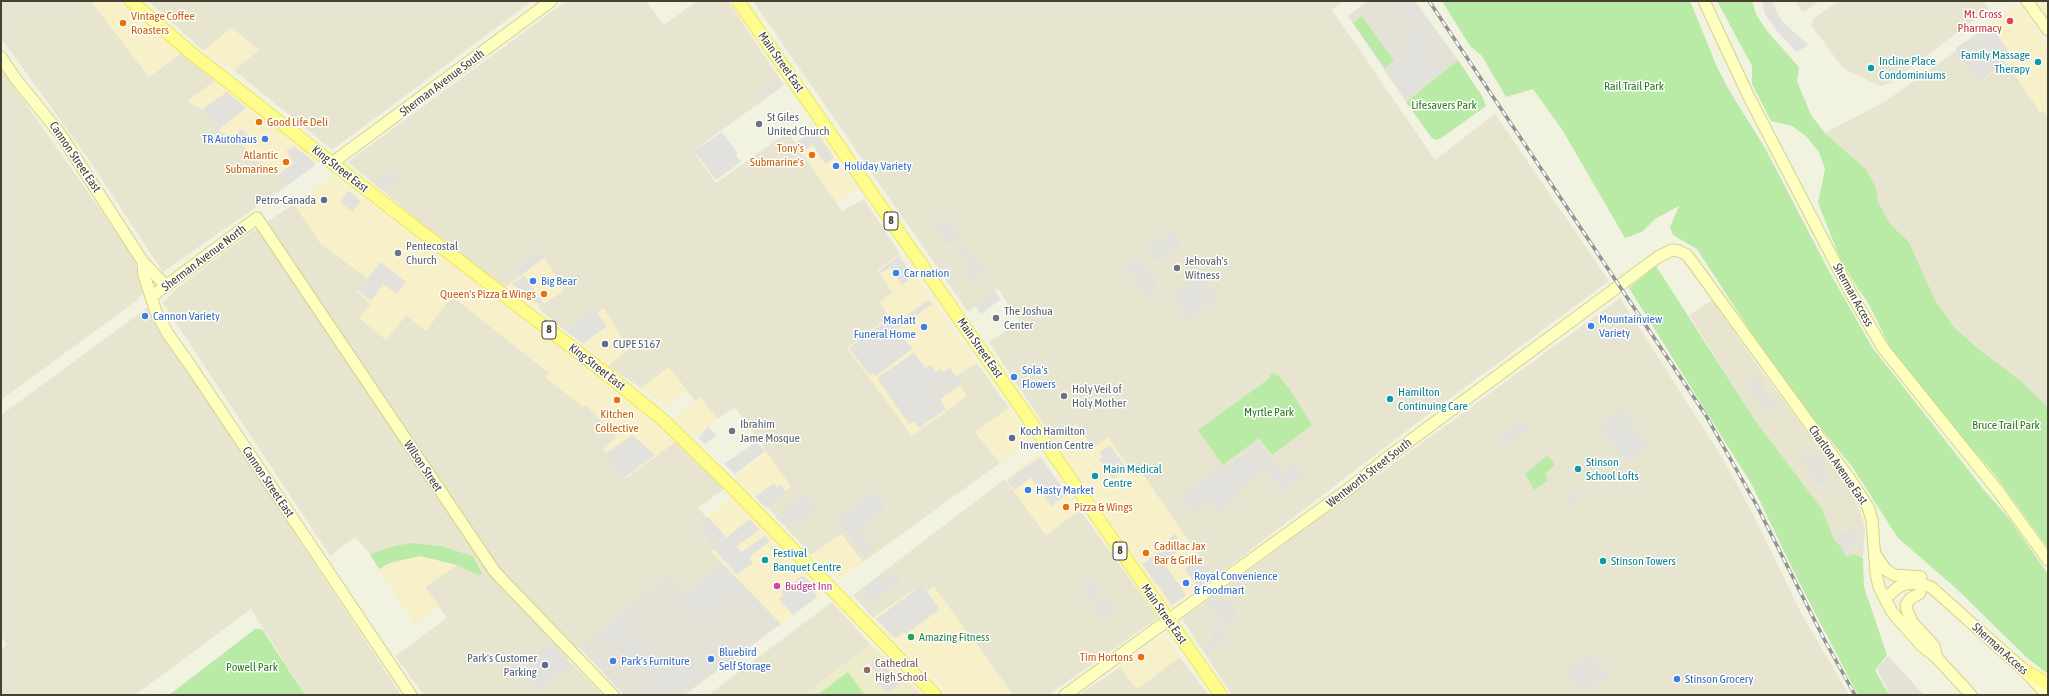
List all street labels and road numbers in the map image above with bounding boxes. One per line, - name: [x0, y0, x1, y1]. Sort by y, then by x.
- street label: Main Street East: [755, 29, 807, 95]
- street label: Sherman Avenue South: [397, 47, 487, 119]
- street label: Cannon Street East: [46, 119, 104, 195]
- street label: King Street East: [309, 143, 371, 195]
- road number: 8: [884, 212, 898, 230]
- street label: Sherman Avenue North: [159, 222, 249, 294]
- street label: Sherman Access: [1830, 261, 1876, 329]
- street label: Main Street East: [954, 315, 1006, 381]
- road number: 8: [542, 321, 556, 339]
- street label: King Street East: [566, 341, 628, 393]
- street label: Charlton Avenue East: [1805, 423, 1871, 507]
- street label: Wentworth Street South: [1324, 435, 1414, 511]
- street label: Wilson Street: [401, 438, 445, 494]
- street label: Cannon Street East: [239, 444, 297, 520]
- road number: 8: [1113, 542, 1127, 560]
- street label: Main Street East: [1138, 581, 1190, 647]
- street label: Sherman Access: [1969, 620, 2031, 678]

